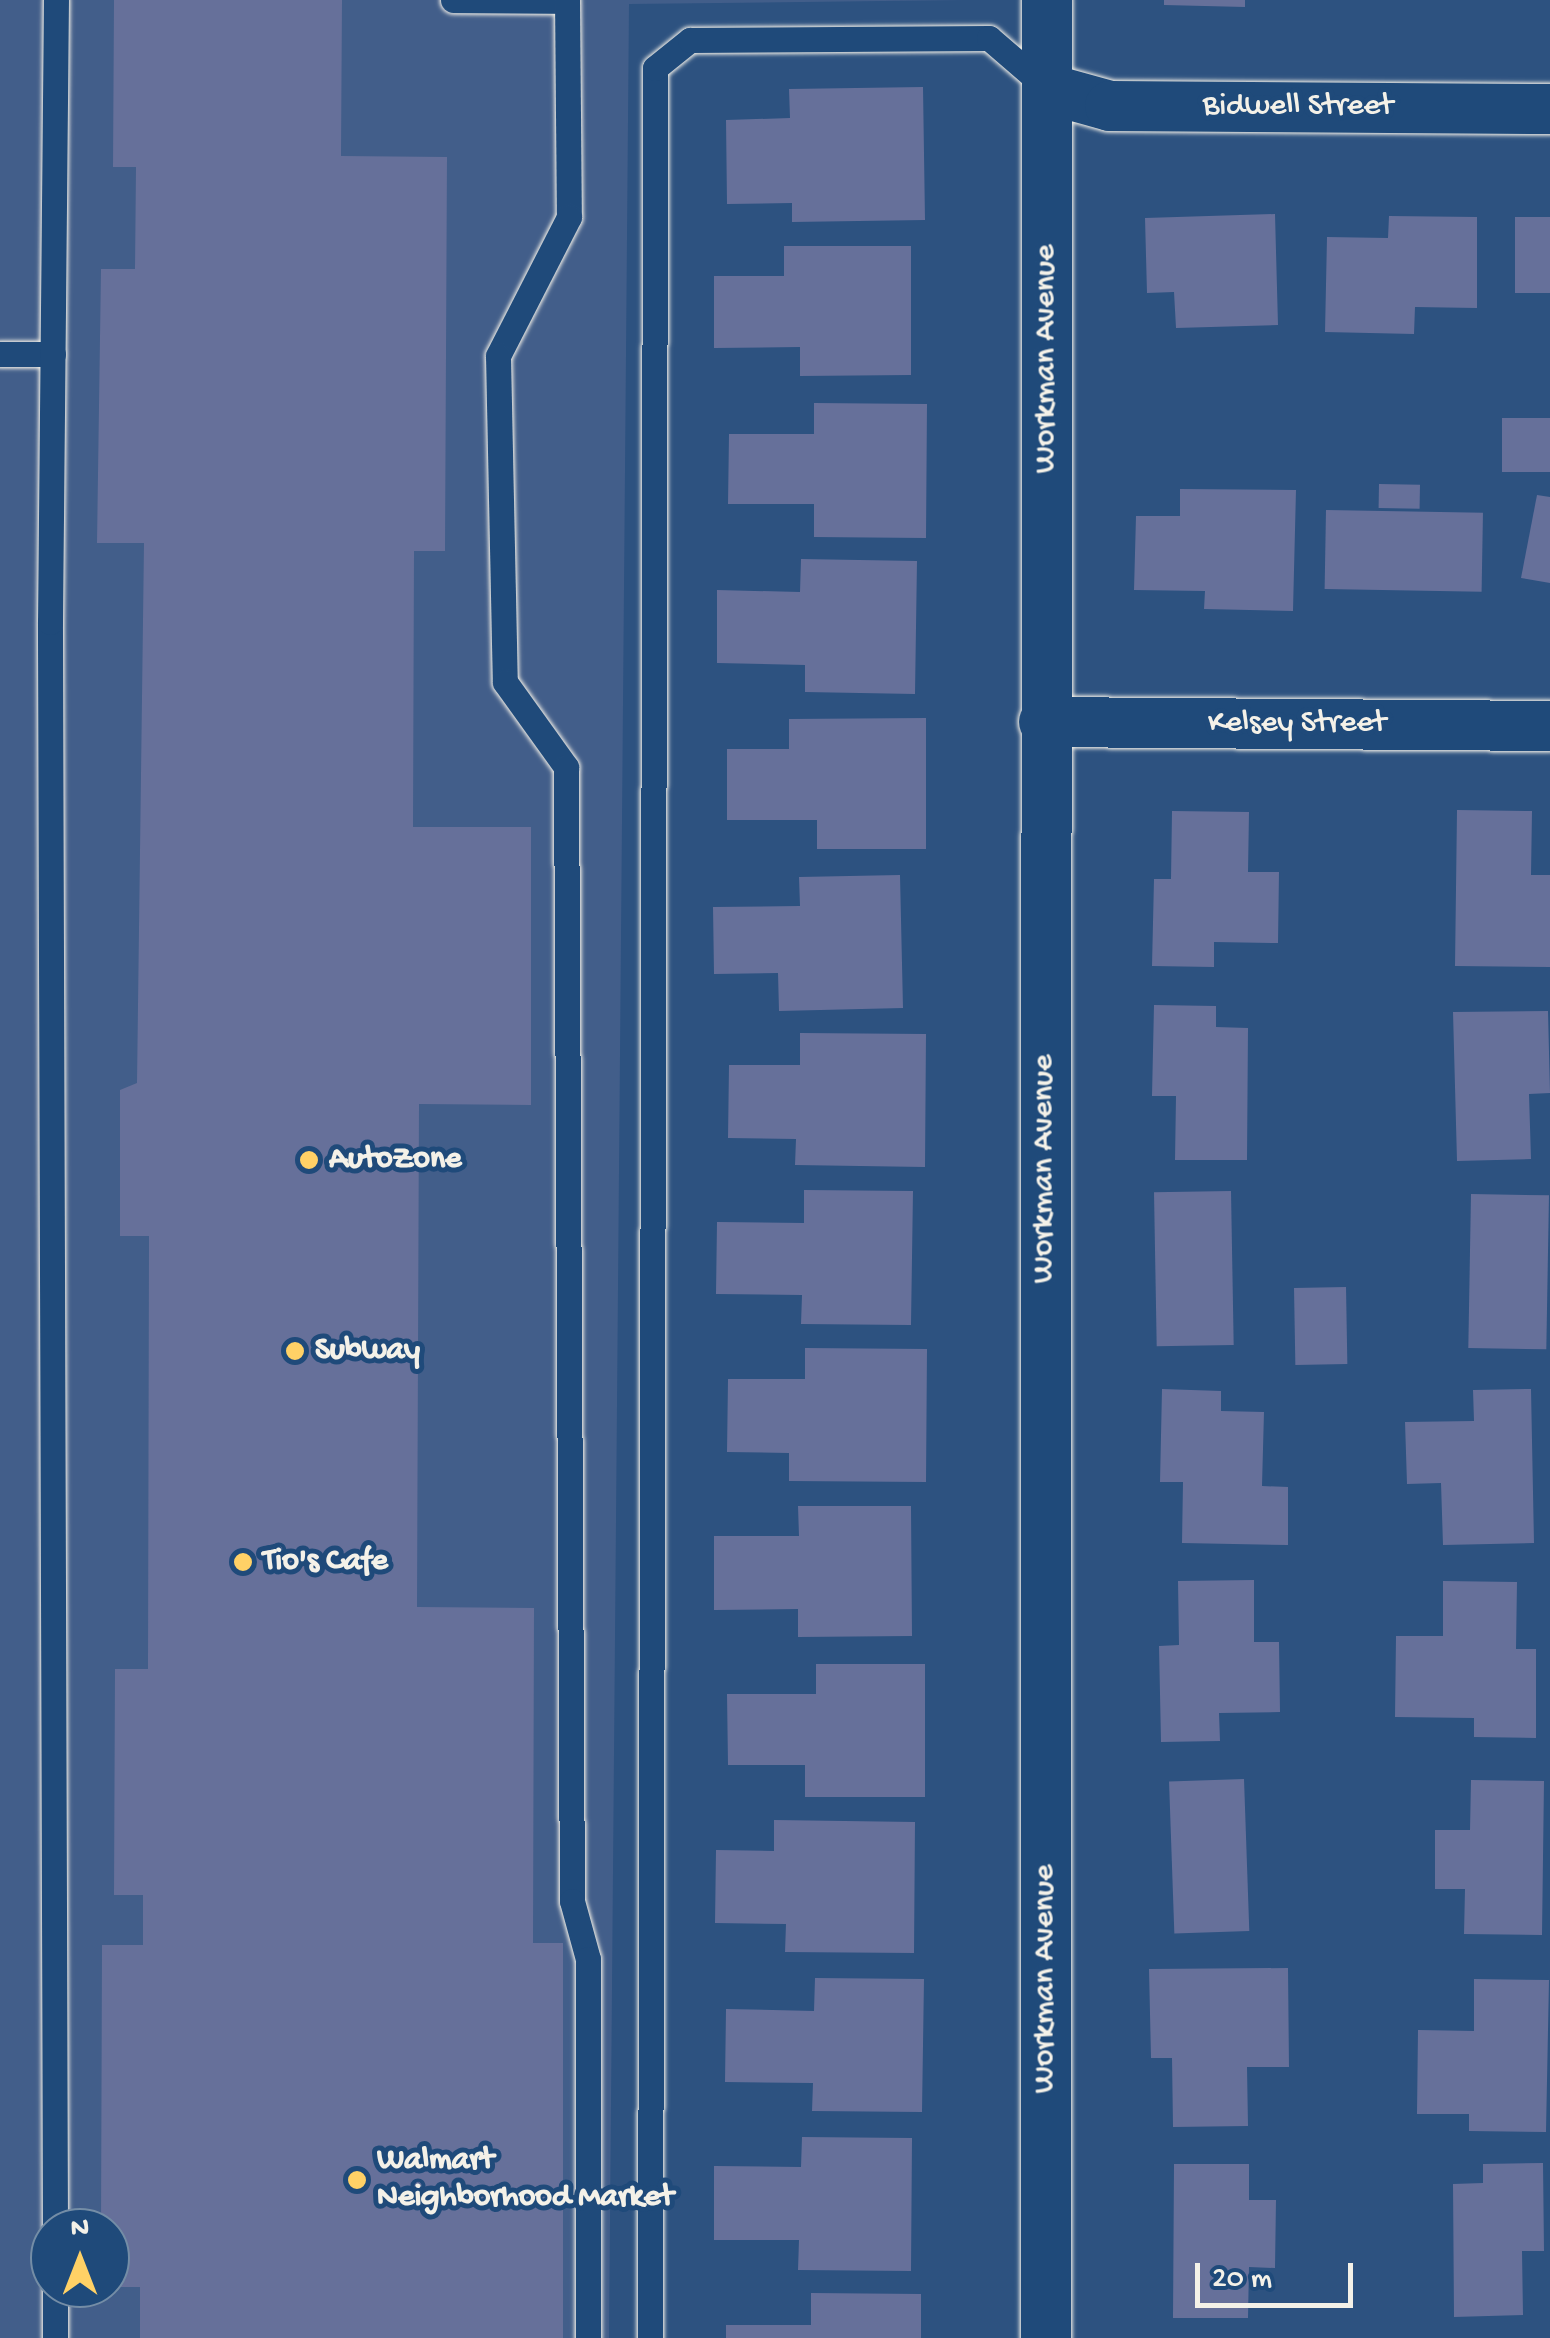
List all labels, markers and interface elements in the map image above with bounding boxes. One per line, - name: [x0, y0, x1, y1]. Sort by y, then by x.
- street label: Bidwell Street: [1203, 88, 1393, 126]
- street label: Workman Avenue: [1028, 245, 1066, 473]
- street label: Kelsey Street: [1208, 705, 1386, 743]
- street label: Workman Avenue: [1026, 1055, 1064, 1283]
- place label: AutoZone: [329, 1141, 462, 1179]
- marker: AutoZone: [298, 1149, 320, 1171]
- place label: Subway: [315, 1332, 420, 1370]
- marker: Subway: [284, 1340, 306, 1362]
- place label: Tio's Cafe: [263, 1543, 388, 1581]
- marker: Tio's Cafe: [232, 1551, 254, 1573]
- street label: Workman Avenue: [1027, 1865, 1065, 2093]
- place label: Walmart Neighborhood Market: [377, 2143, 673, 2218]
- marker: Walmart Neighborhood Market: [346, 2169, 368, 2191]
- north arrow: [30, 2208, 130, 2308]
- text: N: [71, 2213, 89, 2246]
- scale bar: [1200, 2243, 1358, 2305]
- text: 20 m: [1212, 2263, 1272, 2298]

